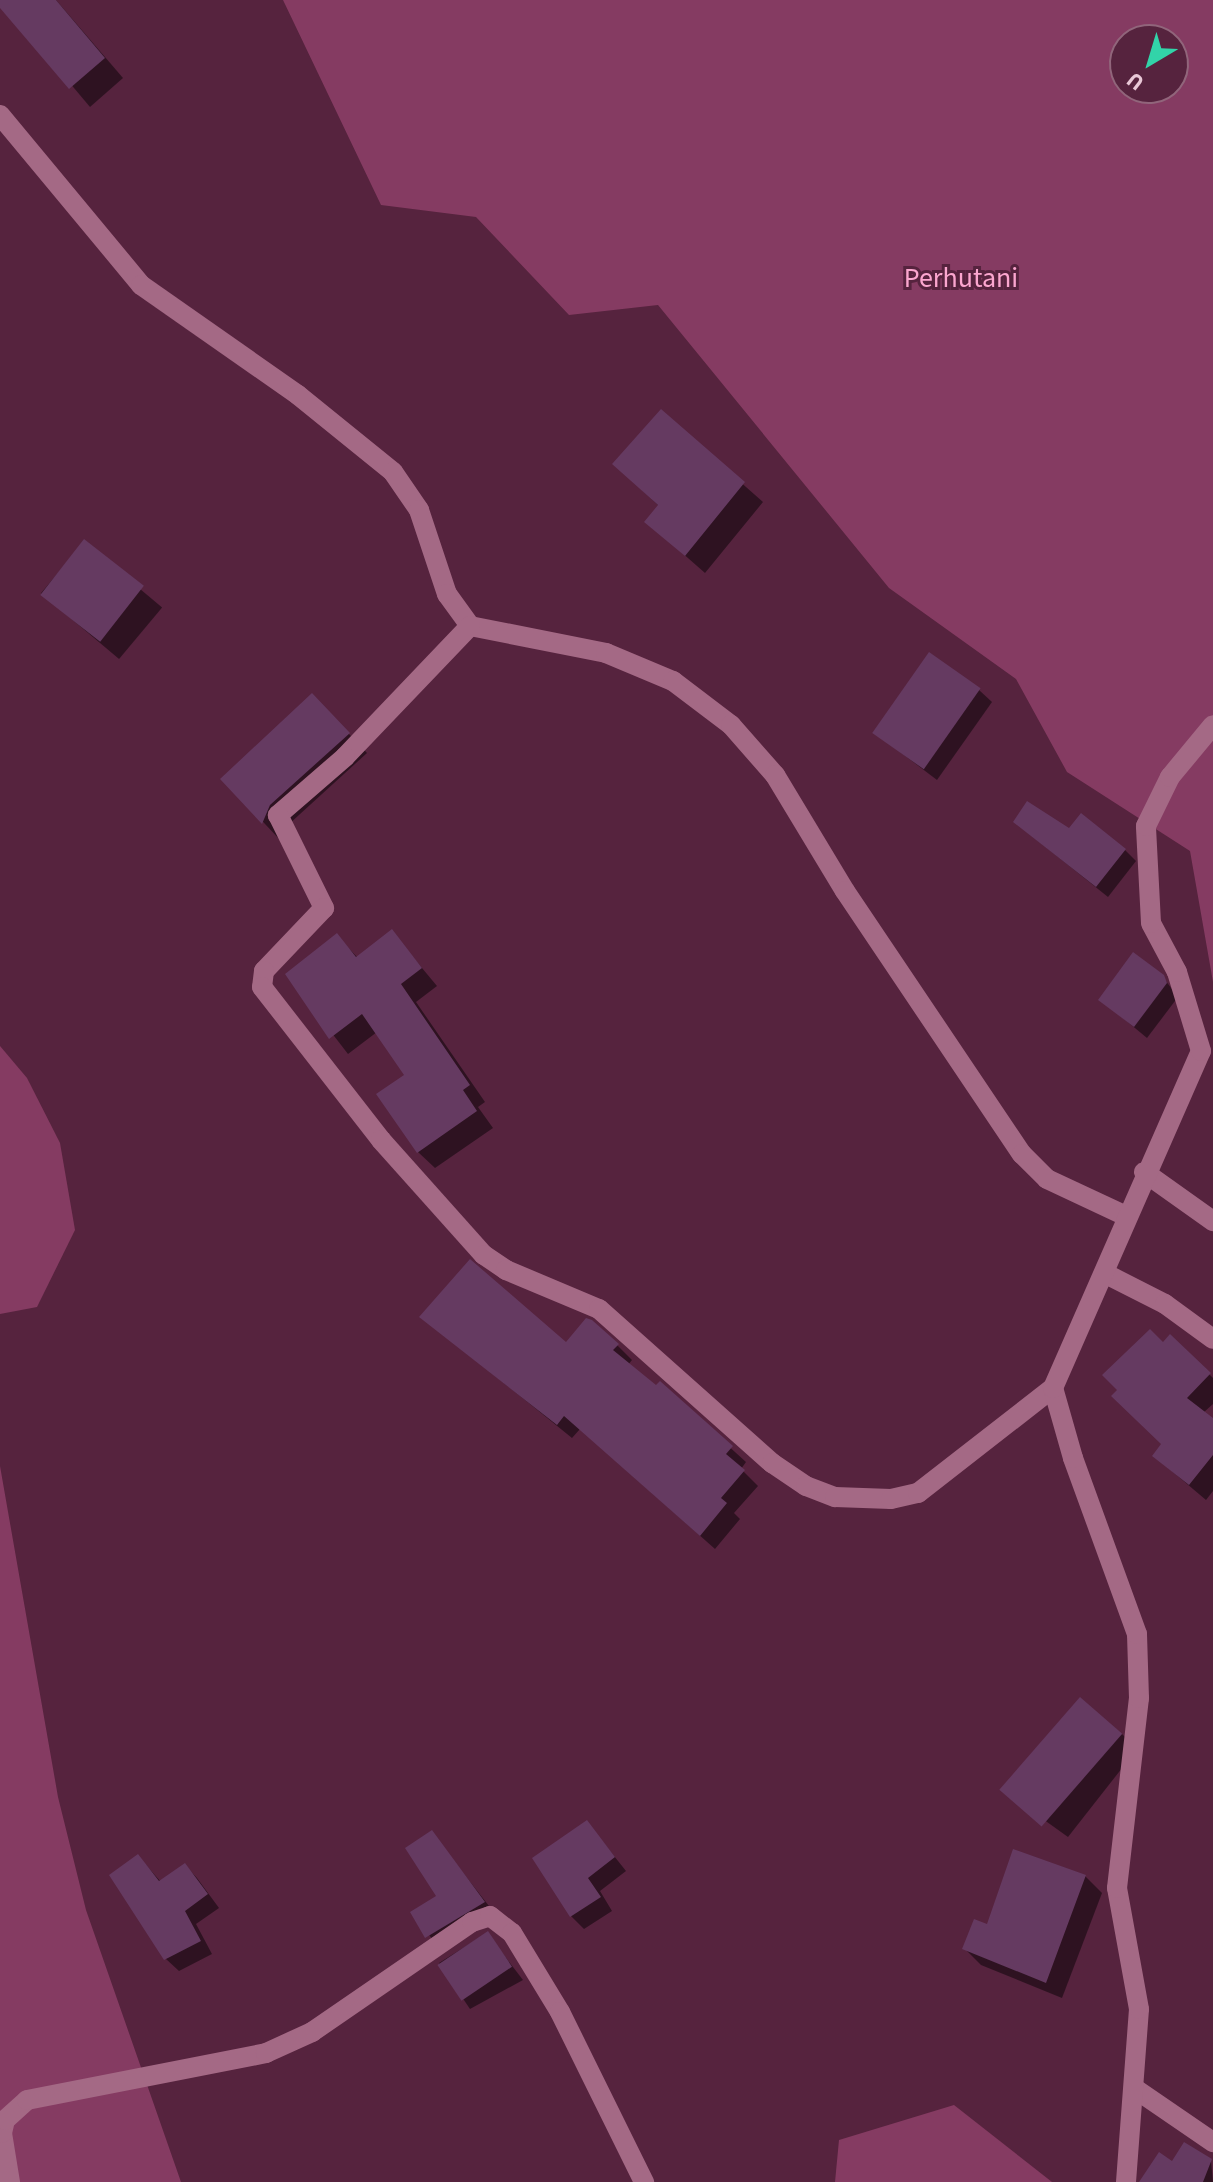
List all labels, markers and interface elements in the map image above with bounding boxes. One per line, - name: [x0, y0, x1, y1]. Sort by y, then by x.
- north arrow: [1109, 24, 1189, 104]
- text: U: [1120, 64, 1151, 98]
- park label: Perhutani: [904, 261, 1018, 295]

